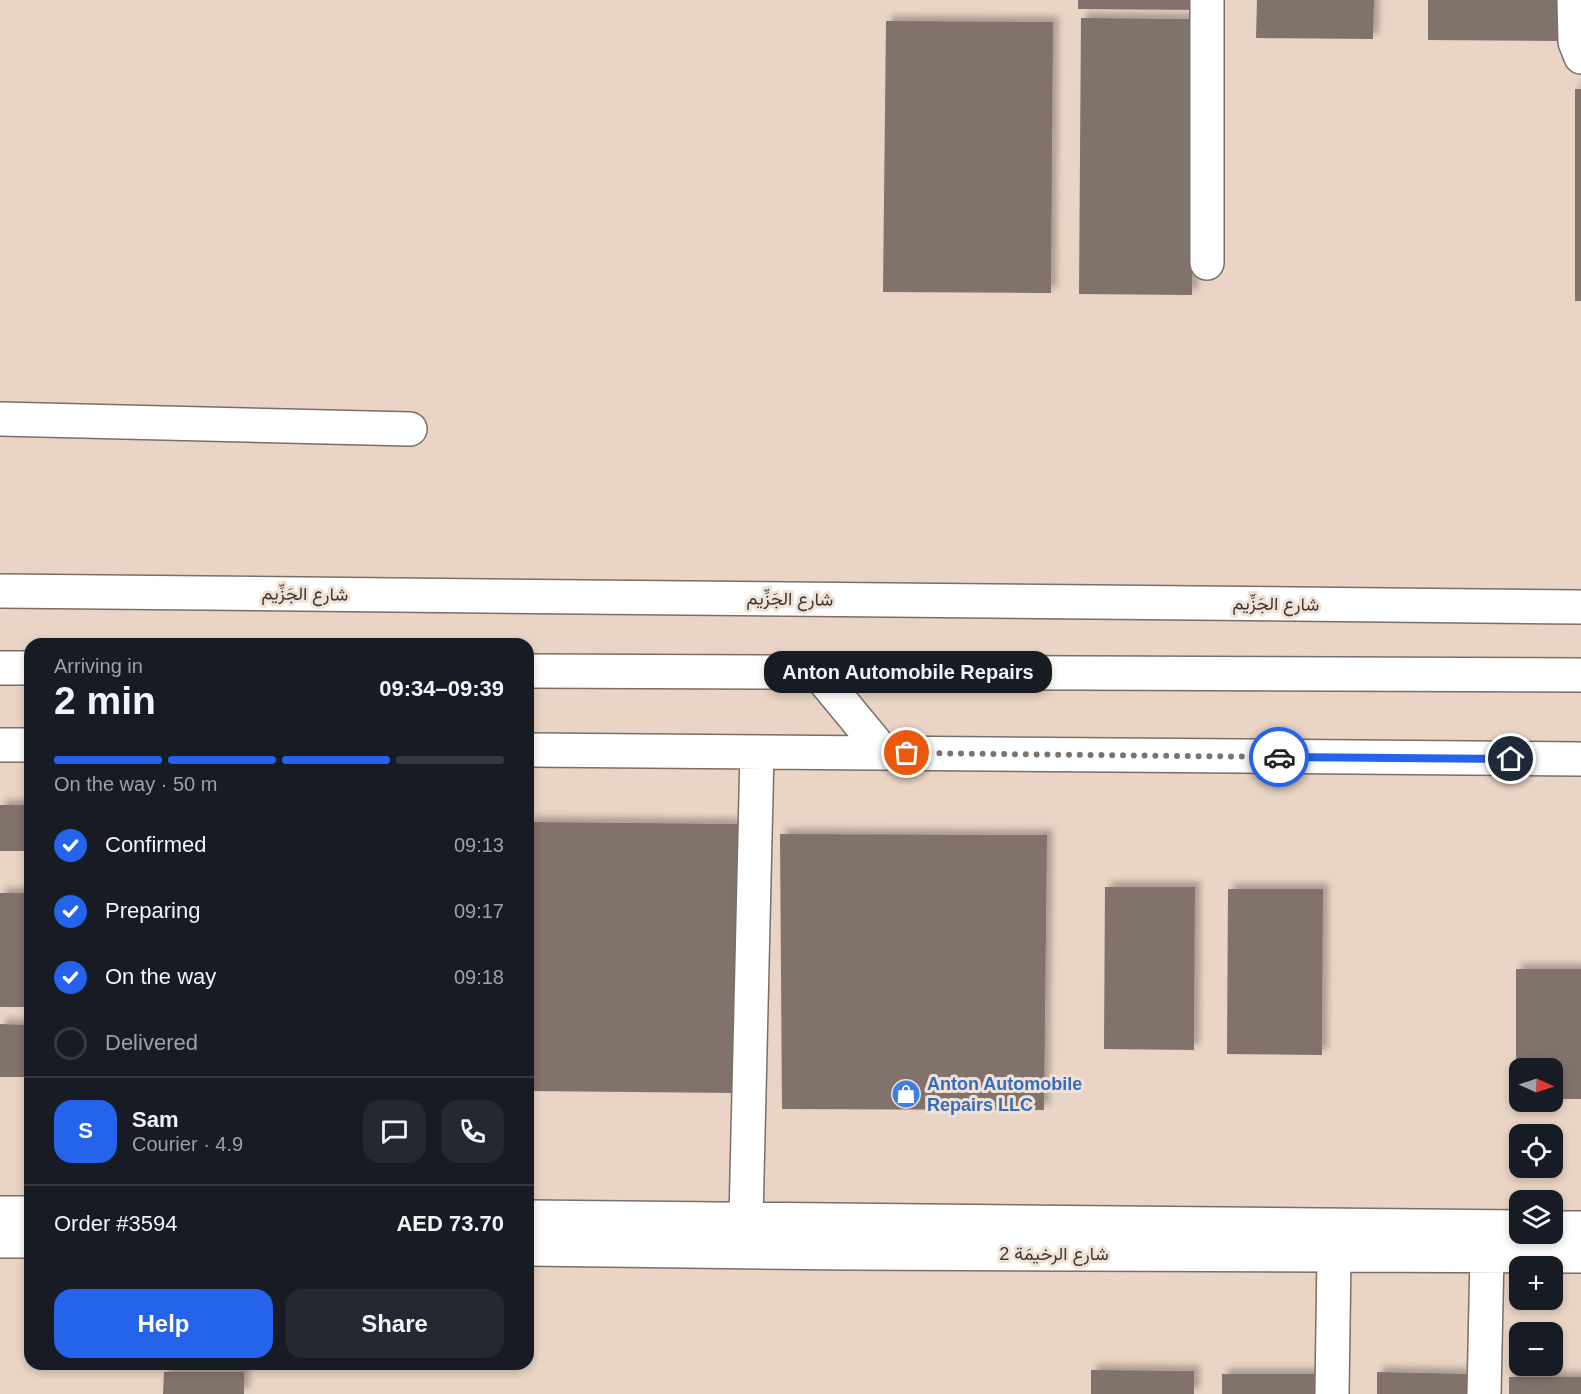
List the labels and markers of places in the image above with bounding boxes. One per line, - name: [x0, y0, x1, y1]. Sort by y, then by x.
- callout: Anton Automobile Repairs: [763, 651, 1051, 693]
- pin: [881, 727, 932, 778]
- pin: [1485, 733, 1536, 784]
- place label: Anton Automobile Repairs LLC: [927, 1074, 1082, 1115]
- shop icon: Anton Automobile Repairs LLC: [890, 1078, 922, 1110]

